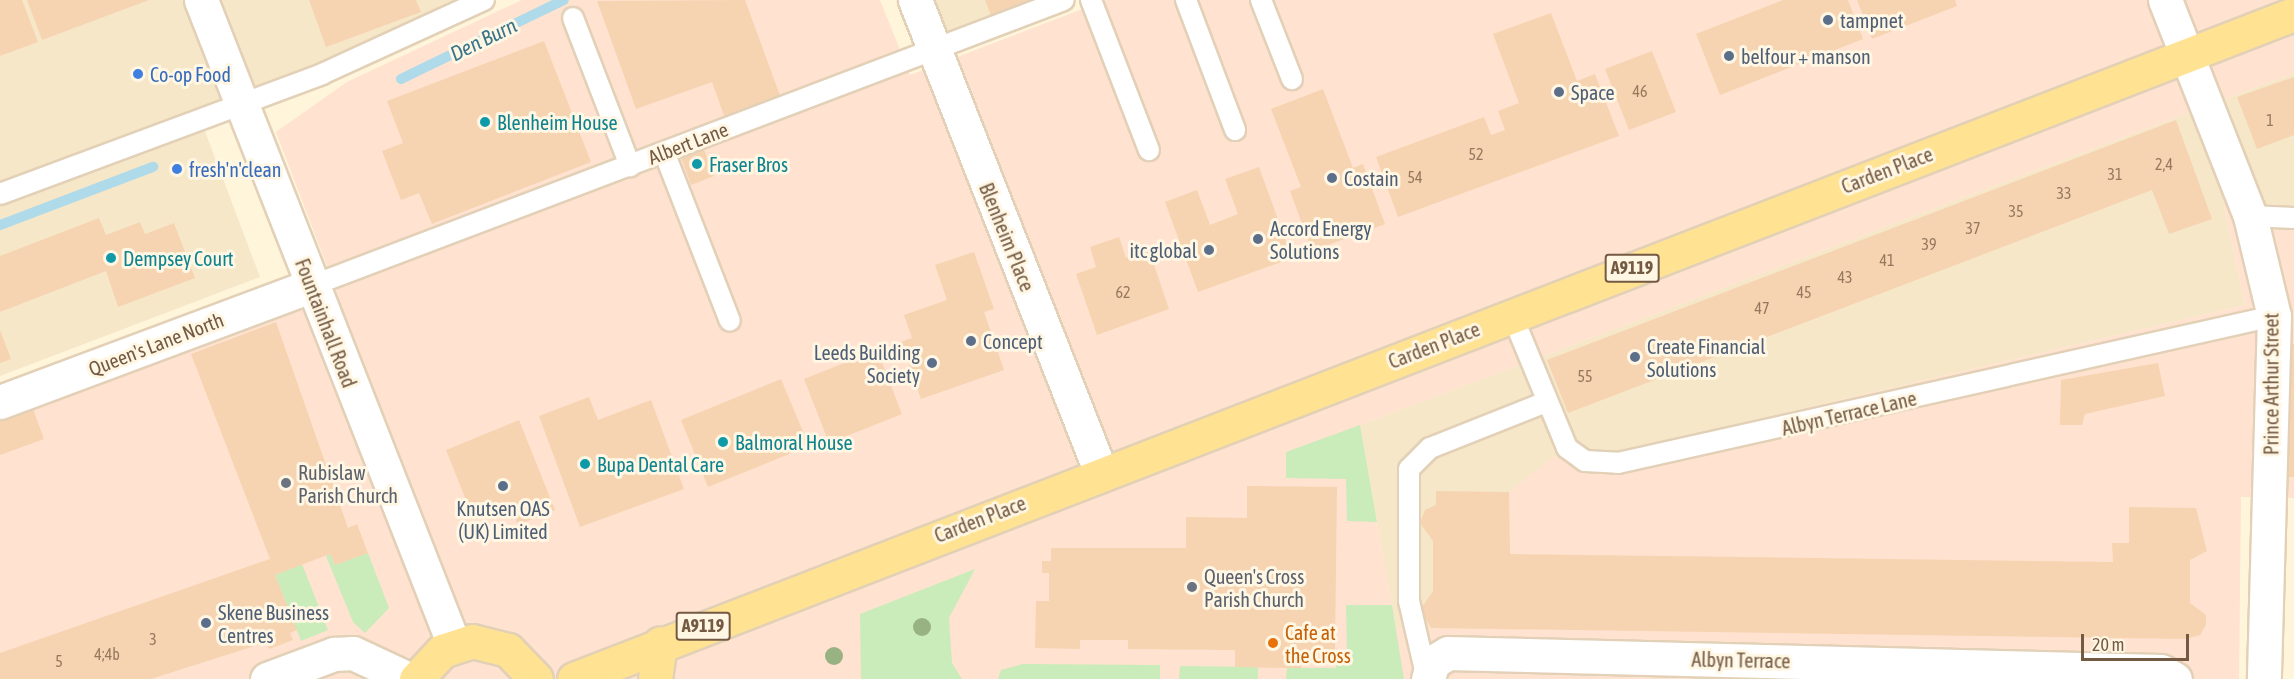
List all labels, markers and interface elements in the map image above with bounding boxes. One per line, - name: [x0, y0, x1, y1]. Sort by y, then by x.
- place label: tampnet: [1840, 8, 1903, 32]
- water label: Den Burn: [446, 12, 520, 66]
- marker: tampnet: [1821, 13, 1835, 27]
- place label: belfour + manson: [1741, 44, 1871, 68]
- marker: belfour + manson: [1722, 49, 1736, 63]
- place label: Co-op Food: [150, 62, 231, 86]
- marker: Co-op Food: [131, 67, 145, 81]
- place label: Space: [1571, 80, 1615, 104]
- house number: 46: [1632, 81, 1648, 101]
- marker: Space: [1552, 85, 1566, 99]
- place label: Blenheim House: [497, 110, 618, 134]
- house number: 1: [2266, 110, 2274, 130]
- marker: Blenheim House: [478, 115, 492, 129]
- street label: Albert Lane: [645, 117, 731, 169]
- street label: Carden Place: [1838, 142, 1936, 198]
- house number: 52: [1468, 144, 1484, 164]
- place label: Fraser Bros: [709, 152, 788, 176]
- house number: 2,4: [2155, 154, 2173, 174]
- place label: fresh'n'clean: [189, 157, 281, 181]
- marker: Fraser Bros: [690, 157, 704, 171]
- marker: fresh'n'clean: [170, 162, 184, 176]
- house number: 31: [2107, 164, 2123, 184]
- place label: Costain: [1344, 166, 1399, 190]
- house number: 54: [1407, 167, 1423, 187]
- marker: Costain: [1325, 171, 1339, 185]
- street label: Blenheim Place: [974, 179, 1040, 295]
- house number: 33: [2056, 183, 2072, 203]
- house number: 35: [2008, 201, 2024, 221]
- place label: Accord Energy Solutions: [1270, 216, 1372, 263]
- house number: 37: [1965, 218, 1981, 238]
- marker: Accord Energy Solutions: [1251, 232, 1265, 246]
- house number: 39: [1921, 234, 1937, 254]
- place label: itc global: [1130, 238, 1197, 262]
- marker: itc global: [1202, 243, 1216, 257]
- place label: Dempsey Court: [123, 246, 234, 270]
- house number: 41: [1879, 250, 1895, 270]
- marker: Dempsey Court: [104, 251, 118, 265]
- road number: A9119: [1604, 253, 1660, 283]
- street label: Fountainhall Road: [290, 255, 362, 391]
- house number: 43: [1837, 267, 1853, 287]
- house number: 62: [1115, 282, 1131, 302]
- house number: 45: [1796, 282, 1812, 302]
- house number: 47: [1754, 298, 1770, 318]
- street label: Queen's Lane North: [85, 307, 227, 381]
- street label: Prince Arthur Street: [2259, 313, 2283, 455]
- street label: Carden Place: [1385, 317, 1483, 373]
- place label: Concept: [983, 329, 1043, 353]
- marker: Concept: [964, 334, 978, 348]
- place label: Create Financial Solutions: [1647, 334, 1766, 381]
- place label: Leeds Building Society: [814, 340, 920, 387]
- marker: Create Financial Solutions: [1628, 350, 1642, 364]
- marker: Leeds Building Society: [925, 356, 939, 370]
- house number: 55: [1577, 366, 1593, 386]
- street label: Albyn Terrace Lane: [1779, 386, 1919, 440]
- place label: Balmoral House: [735, 430, 853, 454]
- marker: Balmoral House: [716, 435, 730, 449]
- place label: Bupa Dental Care: [597, 452, 724, 476]
- marker: Bupa Dental Care: [578, 457, 592, 471]
- place label: Rubislaw Parish Church: [298, 460, 398, 507]
- marker: Rubislaw Parish Church: [279, 476, 293, 490]
- marker: Knutsen OAS (UK) Limited: [496, 479, 510, 493]
- street label: Carden Place: [931, 491, 1029, 547]
- place label: Knutsen OAS (UK) Limited: [456, 496, 550, 543]
- place label: Queen's Cross Parish Church: [1204, 564, 1304, 611]
- marker: Queen's Cross Parish Church: [1185, 580, 1199, 594]
- place label: Skene Business Centres: [218, 600, 329, 647]
- road number: A9119: [674, 611, 732, 641]
- marker: Skene Business Centres: [199, 616, 213, 630]
- place label: Cafe at the Cross: [1285, 620, 1351, 667]
- scale bar: [2084, 622, 2192, 660]
- house number: 3: [149, 629, 157, 649]
- text: 20 m: [2092, 634, 2124, 655]
- marker: Cafe at the Cross: [1266, 636, 1280, 650]
- house number: 4;4b: [94, 644, 120, 664]
- street label: Albyn Terrace: [1691, 647, 1791, 673]
- house number: 5: [55, 651, 63, 671]

